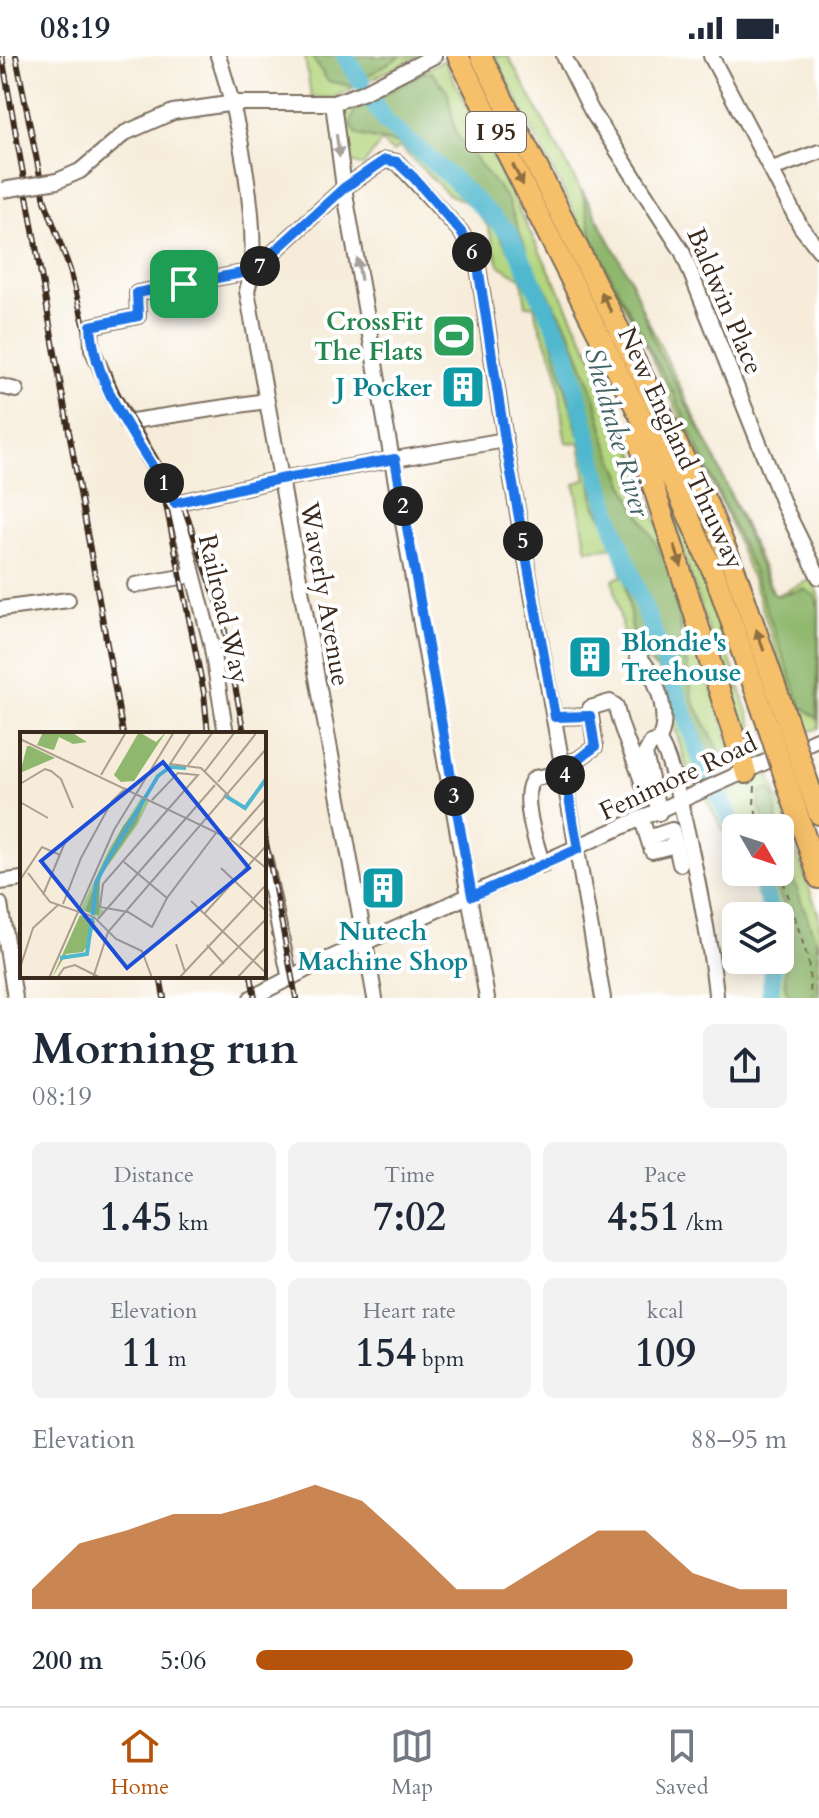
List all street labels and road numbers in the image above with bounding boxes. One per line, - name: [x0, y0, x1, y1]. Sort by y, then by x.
- road number: I 95: [466, 112, 526, 152]
- street label: Baldwin Place: [678, 222, 772, 380]
- street label: New England Thruway: [609, 321, 753, 575]
- street label: Waverly Avenue: [291, 498, 358, 689]
- street label: Railroad Way: [190, 531, 258, 687]
- street label: Fenimore Road: [593, 725, 763, 829]

